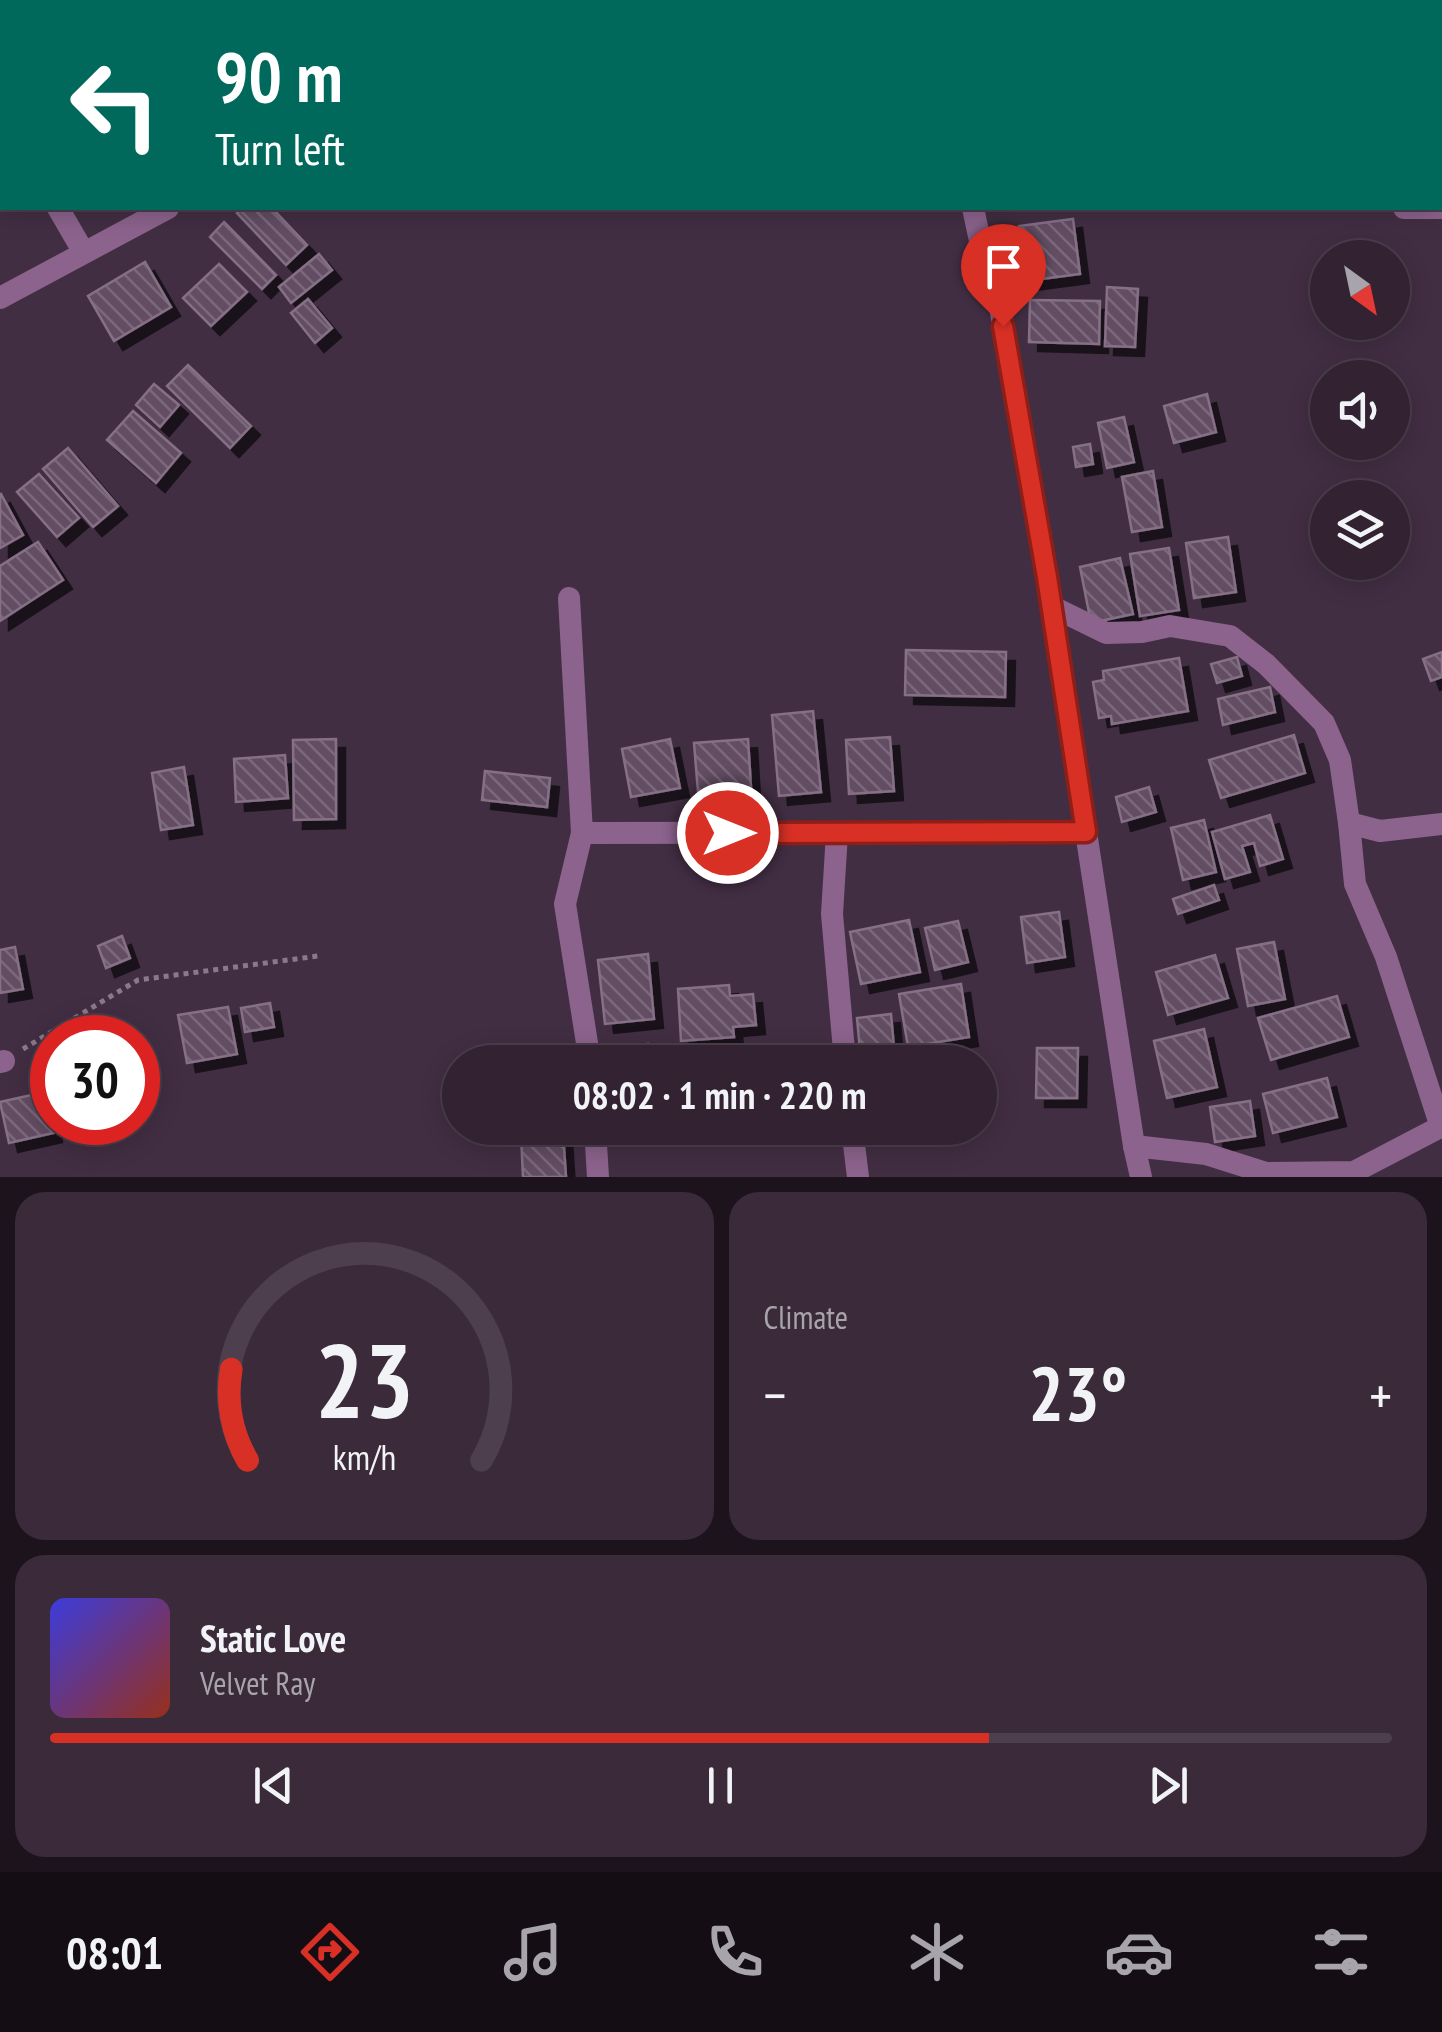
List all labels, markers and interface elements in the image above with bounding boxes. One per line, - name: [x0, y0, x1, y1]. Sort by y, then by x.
- text: 90 m: [215, 31, 343, 121]
- icon: left: [50, 40, 180, 170]
- text: Turn left: [215, 119, 345, 177]
- pin: [961, 224, 1046, 327]
- icon: arrive: [976, 239, 1031, 294]
- north arrow: [1310, 240, 1410, 340]
- map controls: [1310, 240, 1410, 580]
- button: sound: [1310, 360, 1410, 460]
- button: layers: [1310, 480, 1410, 580]
- position arrow: [676, 781, 780, 885]
- speed limit sign: 30: [30, 1015, 160, 1145]
- text: 08:02 · 1 min · 220 m: [573, 1070, 866, 1119]
- text: Climate: [764, 1296, 848, 1338]
- text: 23: [315, 1312, 414, 1447]
- text: 23°: [1028, 1345, 1127, 1442]
- text: −: [764, 1359, 786, 1430]
- text: +: [1369, 1359, 1392, 1430]
- text: km/h: [333, 1434, 396, 1480]
- text: Static Love: [200, 1613, 346, 1662]
- text: Velvet Ray: [200, 1662, 315, 1704]
- icon: previous: [246, 1758, 301, 1813]
- icon: pause: [693, 1758, 748, 1813]
- icon: next: [1141, 1758, 1196, 1813]
- icon: directions: [295, 1917, 365, 1987]
- icon: music: [498, 1917, 568, 1987]
- icon: phone: [700, 1917, 770, 1987]
- icon: climate: [902, 1917, 972, 1987]
- icon: car: [1104, 1917, 1174, 1987]
- icon: filters: [1306, 1917, 1376, 1987]
- text: 08:01: [66, 1923, 163, 1981]

